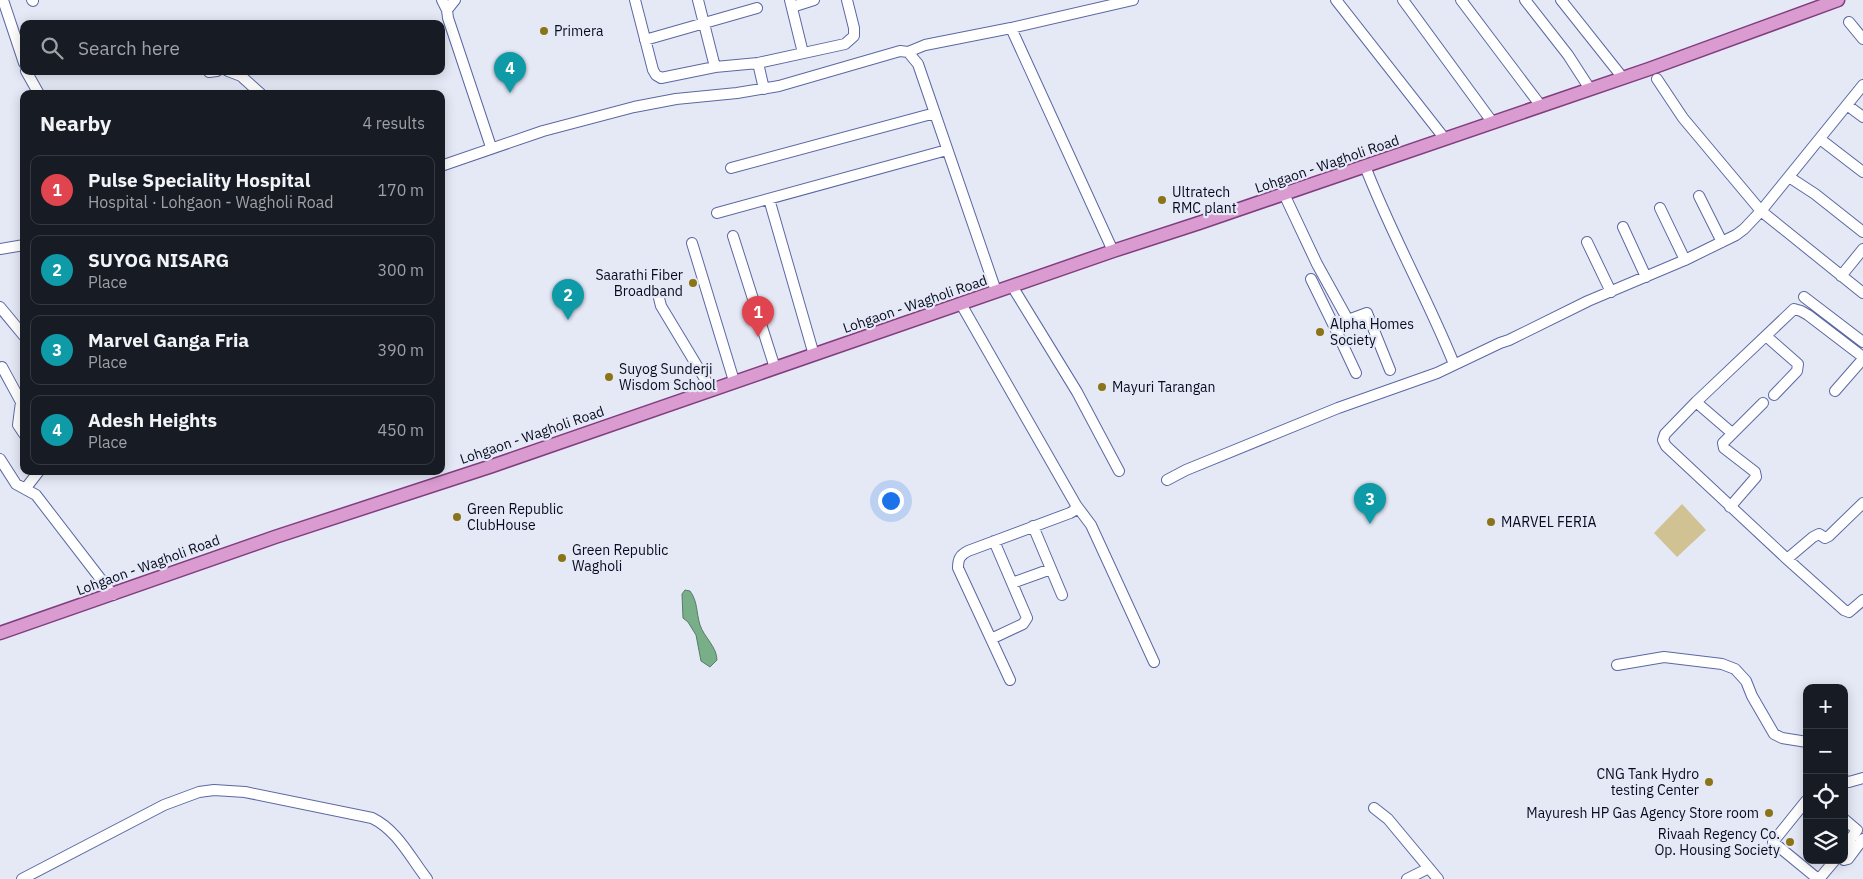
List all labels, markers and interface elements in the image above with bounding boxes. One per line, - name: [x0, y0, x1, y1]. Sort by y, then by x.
- search box: [20, 20, 445, 75]
- place label: Primera: [554, 22, 604, 40]
- marker: Primera: [538, 25, 550, 37]
- icon: search: [38, 34, 66, 62]
- text: Search here: [78, 36, 180, 60]
- pin: 4: [494, 52, 526, 93]
- text: Nearby: [40, 109, 111, 137]
- text: 4 results: [362, 113, 425, 133]
- street label: Lohgaon - Wagholi Road: [1253, 131, 1401, 197]
- text: Pulse Speciality Hospital: [88, 168, 310, 192]
- text: 1: [52, 180, 62, 200]
- text: 170 m: [377, 180, 424, 200]
- place label: Ultratech RMC plant: [1172, 183, 1237, 217]
- text: Hospital · Lohgaon - Wagholi Road: [88, 192, 334, 212]
- marker: Ultratech RMC plant: [1156, 194, 1168, 206]
- text: SUYOG NISARG: [88, 248, 229, 272]
- text: 2: [52, 260, 62, 280]
- text: 300 m: [377, 260, 424, 280]
- place label: Saarathi Fiber Broadband: [595, 266, 683, 300]
- street label: Lohgaon - Wagholi Road: [841, 271, 989, 337]
- text: Place: [88, 272, 127, 292]
- marker: Saarathi Fiber Broadband: [687, 277, 699, 289]
- pin: 2: [552, 279, 584, 320]
- pin: 1: [742, 296, 774, 337]
- place label: Alpha Homes Society: [1330, 315, 1414, 349]
- marker: Alpha Homes Society: [1314, 326, 1326, 338]
- text: Marvel Ganga Fria: [88, 328, 249, 352]
- text: 3: [52, 340, 62, 360]
- text: 390 m: [377, 340, 424, 360]
- text: Place: [88, 352, 127, 372]
- place label: Suyog Sunderji Wisdom School: [619, 360, 716, 394]
- marker: Suyog Sunderji Wisdom School: [603, 371, 615, 383]
- place label: Mayuri Tarangan: [1112, 378, 1215, 396]
- marker: Mayuri Tarangan: [1096, 381, 1108, 393]
- street label: Lohgaon - Wagholi Road: [458, 402, 606, 468]
- text: Adesh Heights: [88, 408, 217, 432]
- text: 4: [52, 420, 62, 440]
- text: 450 m: [377, 420, 424, 440]
- text: Place: [88, 432, 127, 452]
- pin: 3: [1354, 483, 1386, 524]
- your location: [878, 488, 904, 514]
- place label: Green Republic ClubHouse: [467, 500, 563, 534]
- marker: Green Republic ClubHouse: [451, 511, 463, 523]
- place label: MARVEL FERIA: [1501, 513, 1597, 531]
- marker: MARVEL FERIA: [1485, 516, 1497, 528]
- street label: Lohgaon - Wagholi Road: [74, 531, 222, 599]
- place label: Green Republic Wagholi: [572, 541, 668, 575]
- marker: Green Republic Wagholi: [556, 552, 568, 564]
- map controls: [1803, 684, 1848, 864]
- button: +: [1803, 684, 1848, 729]
- button: −: [1803, 729, 1848, 774]
- place label: CNG Tank Hydro testing Center: [1596, 765, 1699, 799]
- button: locate: [1803, 774, 1848, 819]
- marker: CNG Tank Hydro testing Center: [1703, 776, 1715, 788]
- place label: Mayuresh HP Gas Agency Store room: [1526, 804, 1759, 822]
- marker: Mayuresh HP Gas Agency Store room: [1763, 807, 1775, 819]
- button: layers: [1803, 819, 1848, 864]
- place label: Rivaah Regency Co. Op. Housing Society: [1654, 825, 1780, 859]
- marker: Rivaah Regency Co. Op. Housing Society: [1784, 836, 1796, 848]

